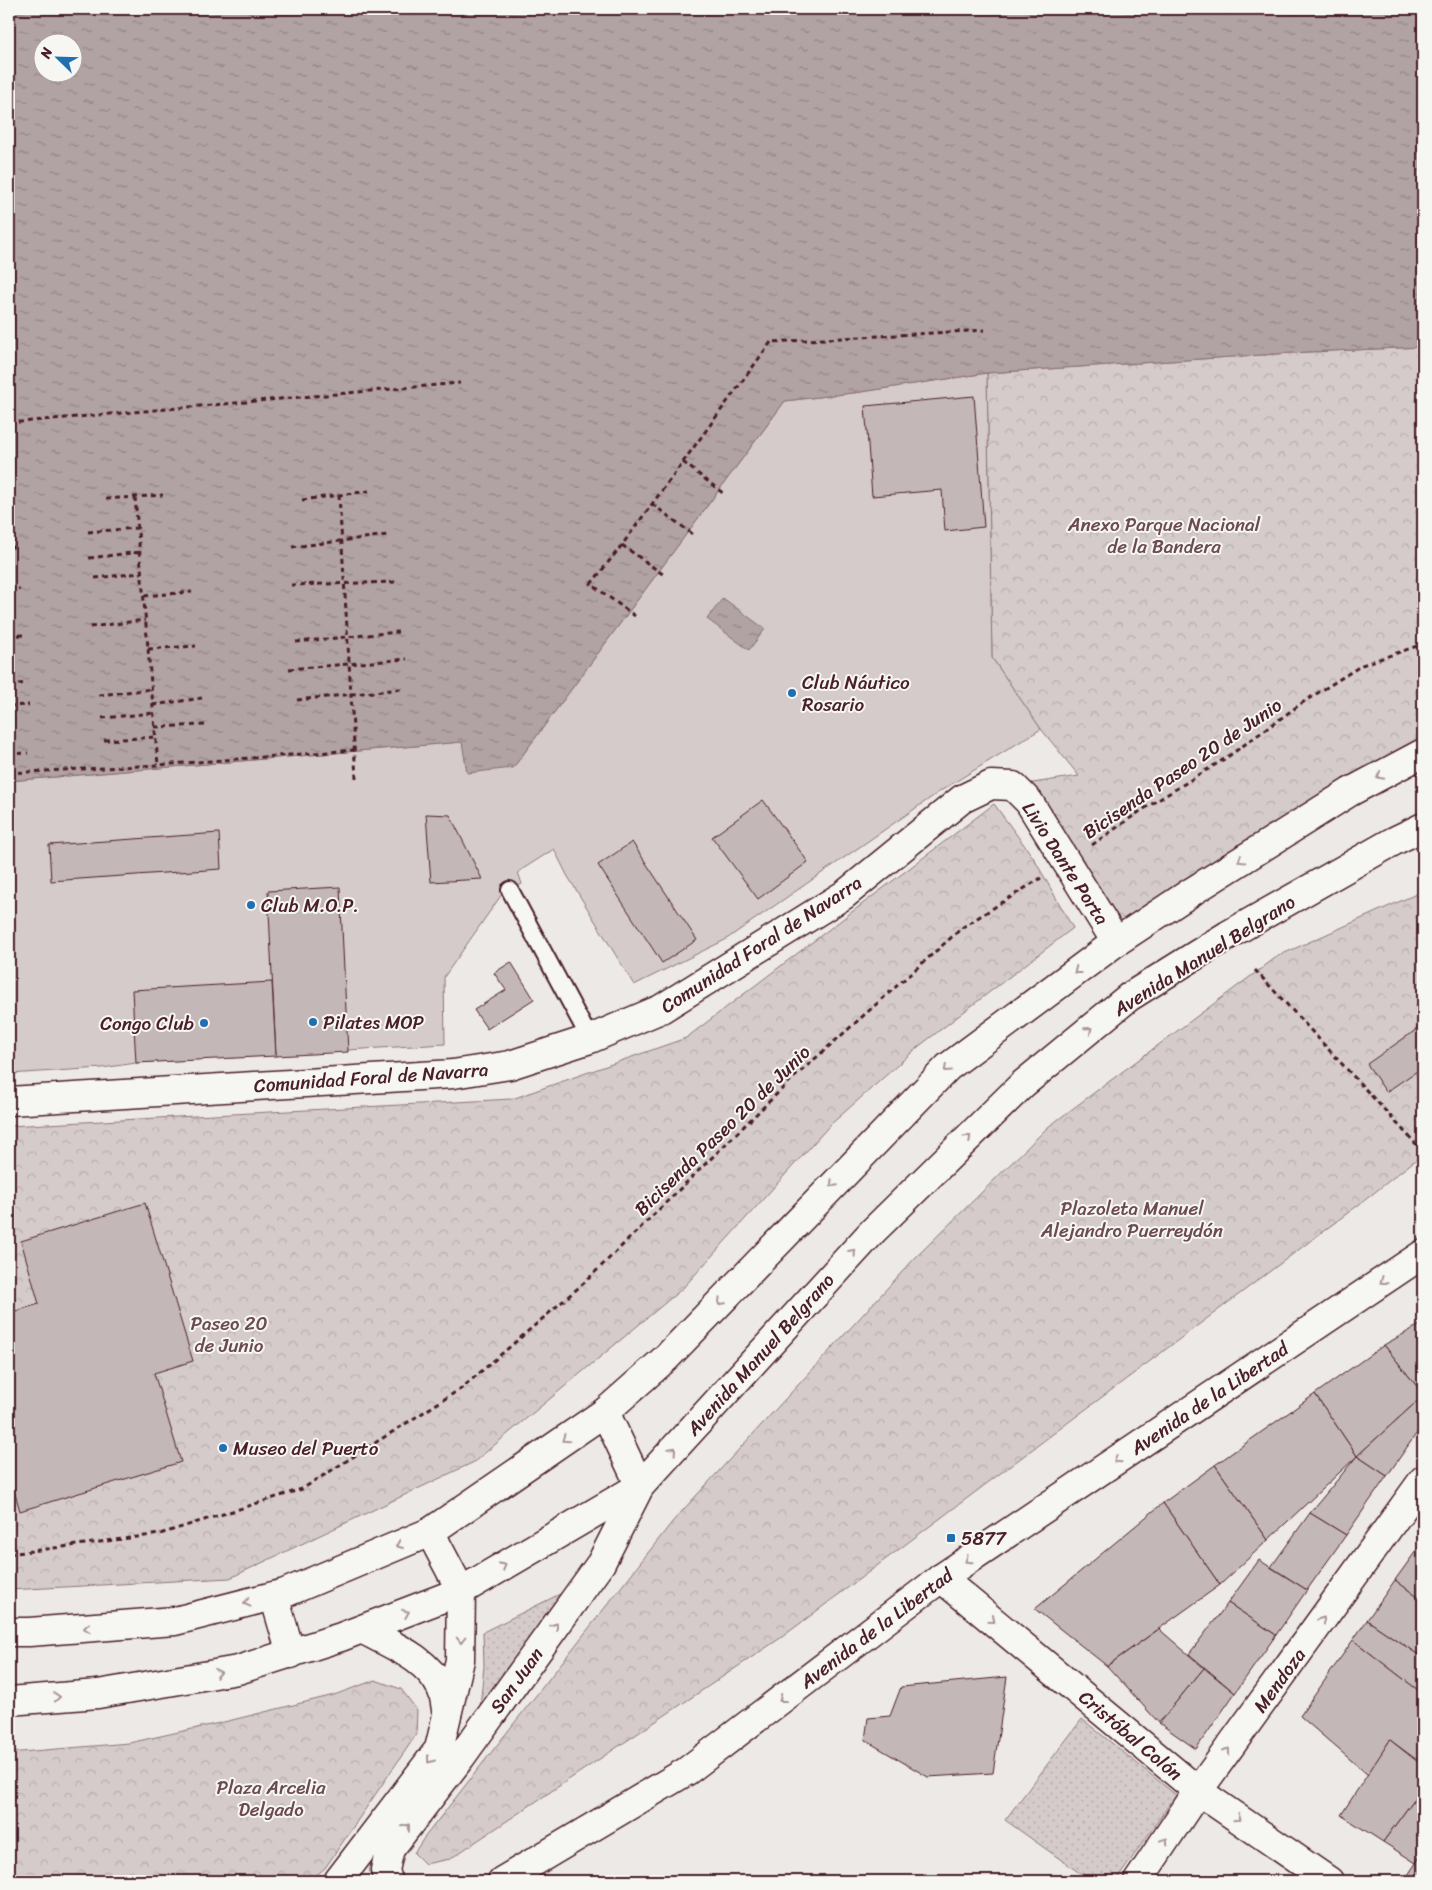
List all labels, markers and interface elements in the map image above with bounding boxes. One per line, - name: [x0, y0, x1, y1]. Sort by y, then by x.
- north arrow: [32, 32, 82, 82]
- text: N: [33, 43, 60, 63]
- park label: Anexo Parque Nacional de la Bandera: [1067, 508, 1261, 563]
- place label: Club Náutico Rosario: [802, 666, 910, 721]
- marker: Club Náutico Rosario: [786, 687, 798, 699]
- street label: Bicisenda Paseo 20 de Junio: [1076, 689, 1289, 848]
- one-way arrow: [1376, 770, 1385, 780]
- street label: Livio Dante Porta: [1013, 795, 1118, 932]
- one-way arrow: [1238, 854, 1247, 864]
- street label: Comunidad Foral de Navarra: [654, 866, 869, 1022]
- street label: Avenida Manuel Belgrano: [1106, 886, 1302, 1026]
- place label: Club M.O.P.: [261, 889, 359, 922]
- marker: Club M.O.P.: [245, 899, 257, 911]
- one-way arrow: [1073, 965, 1083, 974]
- place label: Pilates MOP: [323, 1006, 424, 1039]
- place label: Congo Club: [100, 1007, 194, 1040]
- marker: Pilates MOP: [307, 1016, 319, 1028]
- marker: Congo Club: [198, 1017, 210, 1029]
- one-way arrow: [1084, 1026, 1093, 1035]
- street label: Bicisenda Paseo 20 de Junio: [626, 1037, 819, 1224]
- street label: Comunidad Foral de Navarra: [253, 1053, 490, 1102]
- one-way arrow: [944, 1063, 953, 1072]
- one-way arrow: [962, 1134, 971, 1143]
- one-way arrow: [830, 1179, 839, 1188]
- park label: Plazoleta Manuel Alejandro Puerreydón: [1040, 1192, 1223, 1247]
- one-way arrow: [847, 1249, 856, 1258]
- street label: Avenida Manuel Belgrano: [677, 1265, 843, 1444]
- one-way arrow: [1379, 1275, 1389, 1284]
- one-way arrow: [717, 1296, 726, 1305]
- park label: Paseo 20 de Junio: [191, 1307, 267, 1362]
- street label: Avenida de la Libertad: [1122, 1332, 1297, 1464]
- place label: Museo del Puerto: [233, 1432, 379, 1465]
- one-way arrow: [561, 1433, 570, 1442]
- marker: Museo del Puerto: [217, 1442, 229, 1454]
- one-way arrow: [667, 1446, 676, 1455]
- one-way arrow: [1113, 1454, 1123, 1463]
- place label: 5877: [961, 1522, 1007, 1555]
- marker: 5877: [945, 1532, 957, 1544]
- one-way arrow: [395, 1539, 404, 1550]
- one-way arrow: [964, 1554, 974, 1563]
- street label: Avenida de la Libertad: [792, 1558, 962, 1698]
- one-way arrow: [497, 1563, 506, 1573]
- one-way arrow: [243, 1597, 251, 1607]
- one-way arrow: [401, 1609, 410, 1619]
- one-way arrow: [986, 1615, 995, 1623]
- one-way arrow: [1316, 1616, 1325, 1626]
- one-way arrow: [83, 1622, 91, 1633]
- one-way arrow: [549, 1622, 558, 1632]
- one-way arrow: [456, 1636, 466, 1644]
- street label: San Juan: [481, 1640, 552, 1721]
- street label: Mendoza: [1244, 1640, 1315, 1720]
- one-way arrow: [214, 1669, 222, 1679]
- street label: Cristóbal Colón: [1071, 1682, 1190, 1789]
- one-way arrow: [54, 1692, 62, 1703]
- one-way arrow: [779, 1694, 788, 1702]
- one-way arrow: [1221, 1747, 1230, 1757]
- one-way arrow: [427, 1754, 436, 1764]
- park label: Plaza Arcelia Delgado: [216, 1771, 326, 1826]
- one-way arrow: [1232, 1812, 1242, 1821]
- one-way arrow: [401, 1824, 409, 1833]
- one-way arrow: [1159, 1837, 1168, 1846]

